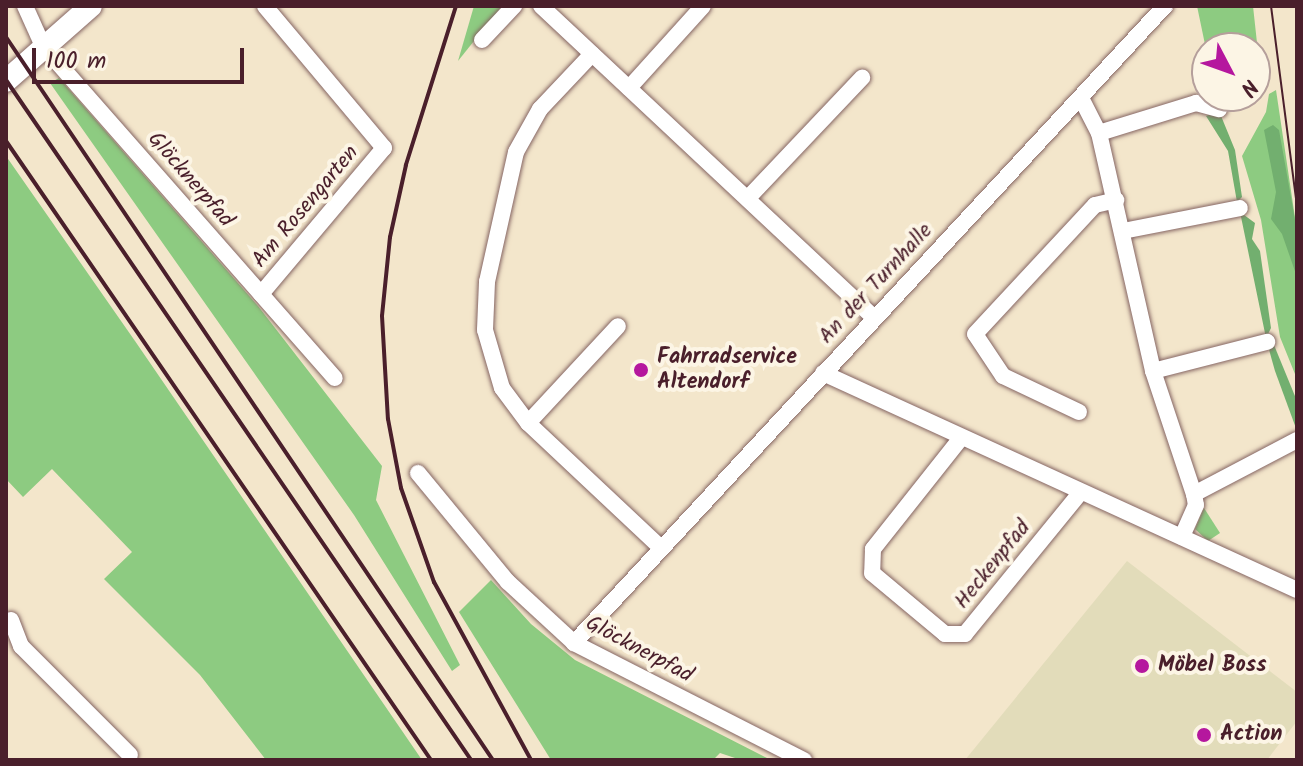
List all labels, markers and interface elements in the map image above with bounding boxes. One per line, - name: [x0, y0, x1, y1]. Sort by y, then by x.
- scale bar: [36, 32, 248, 82]
- north arrow: [1191, 32, 1271, 112]
- text: 100 m: [46, 42, 106, 81]
- text: N: [1230, 70, 1266, 103]
- street label: Glöcknerpfad: [141, 127, 239, 233]
- street label: Am Rosengarten: [247, 140, 365, 274]
- street label: An der Turnhalle: [813, 218, 939, 350]
- place label: Fahrradservice Altendorf: [657, 344, 797, 396]
- marker: Fahrradservice Altendorf: [632, 361, 650, 379]
- street label: Heckenpfad: [949, 515, 1037, 615]
- street label: Glöcknerpfad: [581, 611, 697, 689]
- place label: Möbel Boss: [1158, 653, 1266, 679]
- marker: Möbel Boss: [1133, 657, 1151, 675]
- place label: Action: [1220, 722, 1282, 748]
- marker: Action: [1195, 726, 1213, 744]

